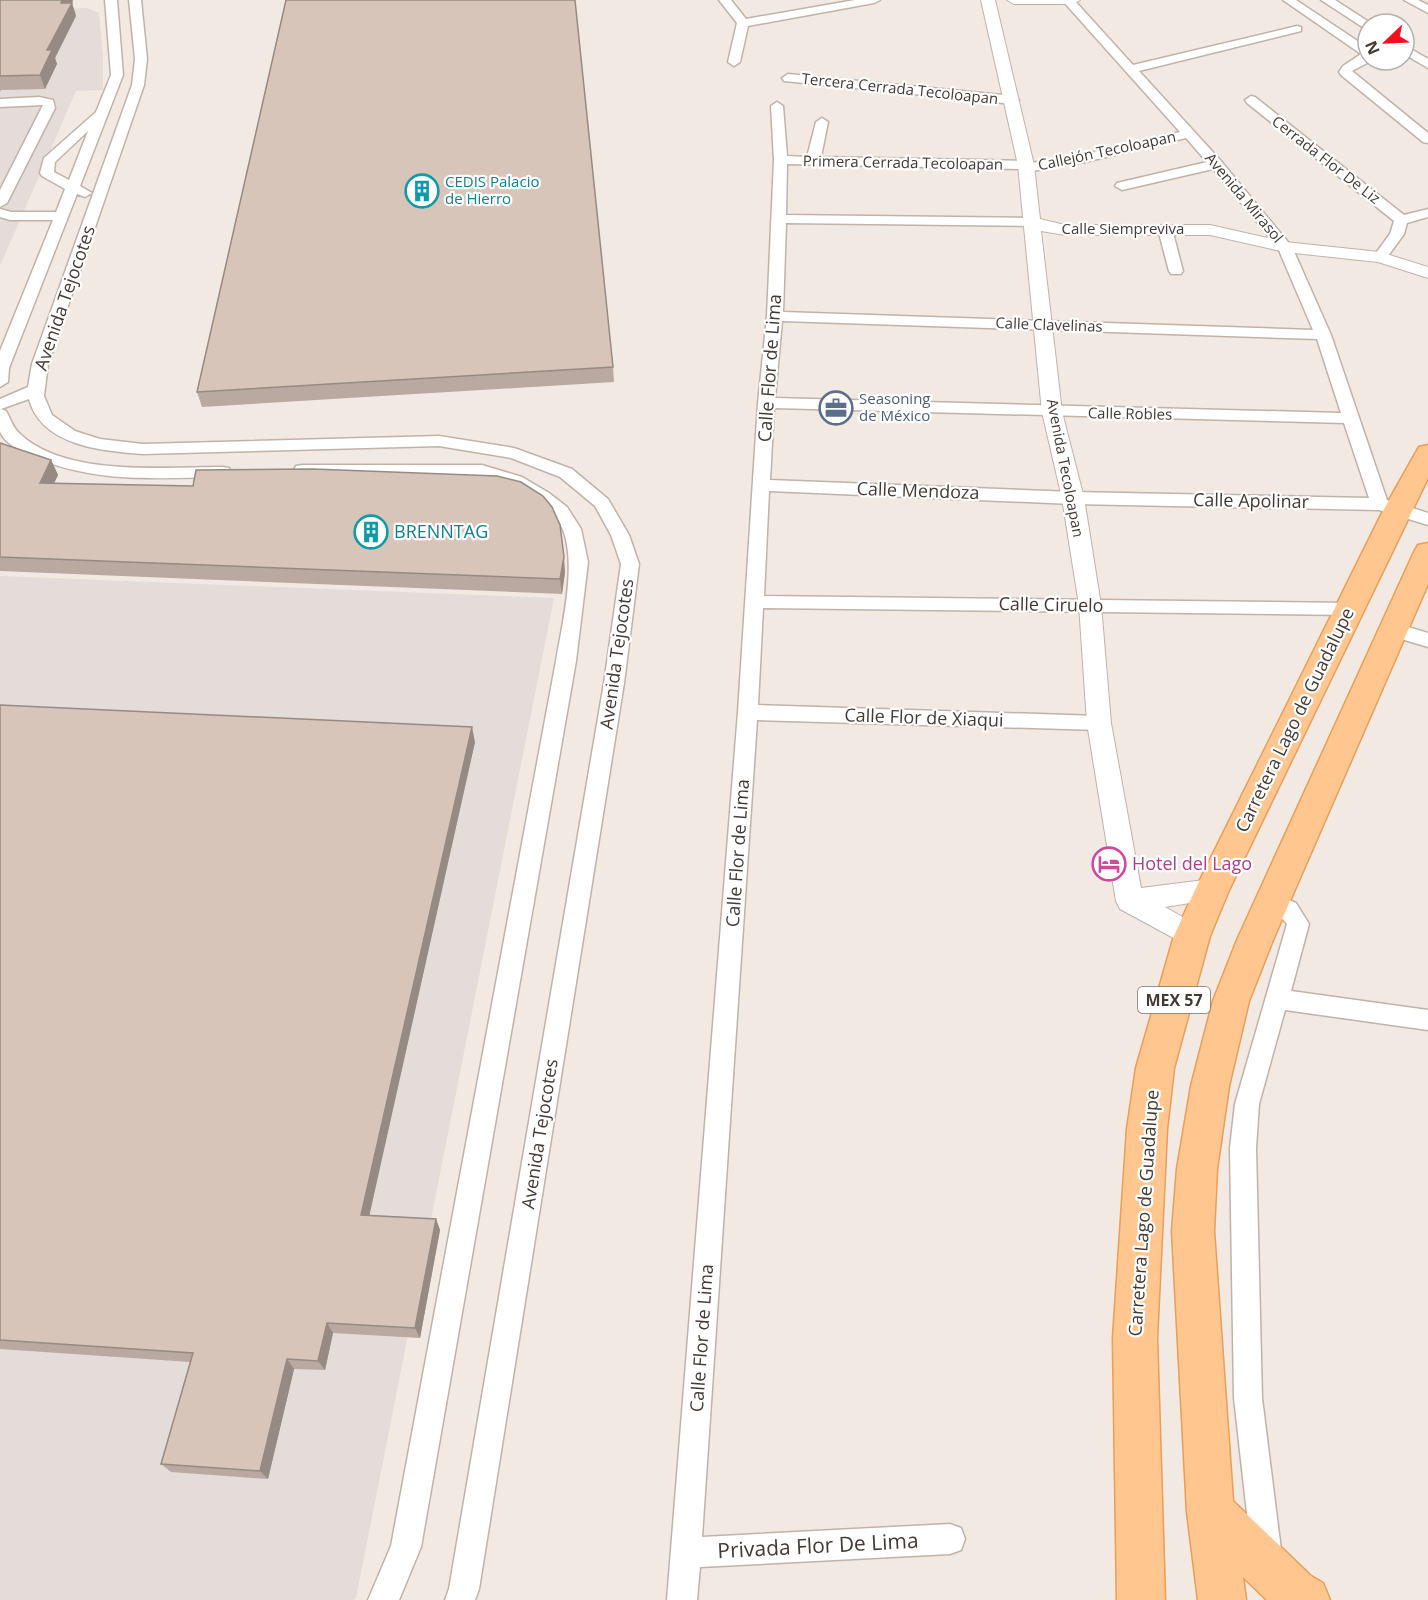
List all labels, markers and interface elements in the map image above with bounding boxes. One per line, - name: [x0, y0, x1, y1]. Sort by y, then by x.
- north arrow: [1356, 12, 1416, 72]
- text: N: [1360, 38, 1385, 58]
- street label: Tercera Cerrada Tecoloapan: [801, 68, 999, 108]
- street label: Cerrada Flor De Liz: [1268, 111, 1385, 208]
- street label: Callejón Tecoloapan: [1036, 126, 1178, 174]
- street label: Avenida Mirasol: [1201, 148, 1288, 246]
- street label: Primera Cerrada Tecoloapan: [803, 150, 1003, 174]
- place label: CEDIS Palacio de Hierro: [445, 171, 539, 208]
- building icon: CEDIS Palacio de Hierro: [404, 173, 440, 209]
- street label: Calle Siempreviva: [1062, 218, 1184, 238]
- street label: Avenida Tejocotes: [28, 222, 100, 373]
- street label: Calle Flor de Lima: [752, 293, 786, 443]
- street label: Calle Clavelinas: [995, 312, 1103, 336]
- place label: Seasoning de México: [859, 388, 930, 425]
- office icon: Seasoning de México: [818, 390, 854, 426]
- street label: Avenida Tecoloapan: [1043, 397, 1089, 539]
- street label: Calle Robles: [1088, 402, 1172, 424]
- street label: Calle Mendoza: [856, 476, 980, 504]
- street label: Calle Apolinar: [1193, 487, 1310, 513]
- building icon: BRENNTAG: [353, 514, 389, 550]
- place label: BRENNTAG: [394, 519, 488, 543]
- street label: Avenida Tejocotes: [594, 577, 638, 731]
- street label: Calle Ciruelo: [998, 591, 1104, 617]
- street label: Carretera Lago de Guadalupe: [1229, 603, 1359, 836]
- street label: Calle Flor de Xiaqui: [844, 702, 1004, 732]
- street label: Calle Flor de Lima: [720, 778, 754, 928]
- hotel icon: Hotel del Lago: [1091, 846, 1127, 882]
- place label: Hotel del Lago: [1132, 851, 1252, 875]
- road number: MEX 57: [1138, 987, 1210, 1013]
- street label: Avenida Tejocotes: [515, 1057, 563, 1211]
- street label: Carretera Lago de Guadalupe: [1122, 1089, 1164, 1337]
- street label: Calle Flor de Lima: [684, 1263, 718, 1413]
- street label: Privada Flor De Lima: [717, 1526, 919, 1564]

